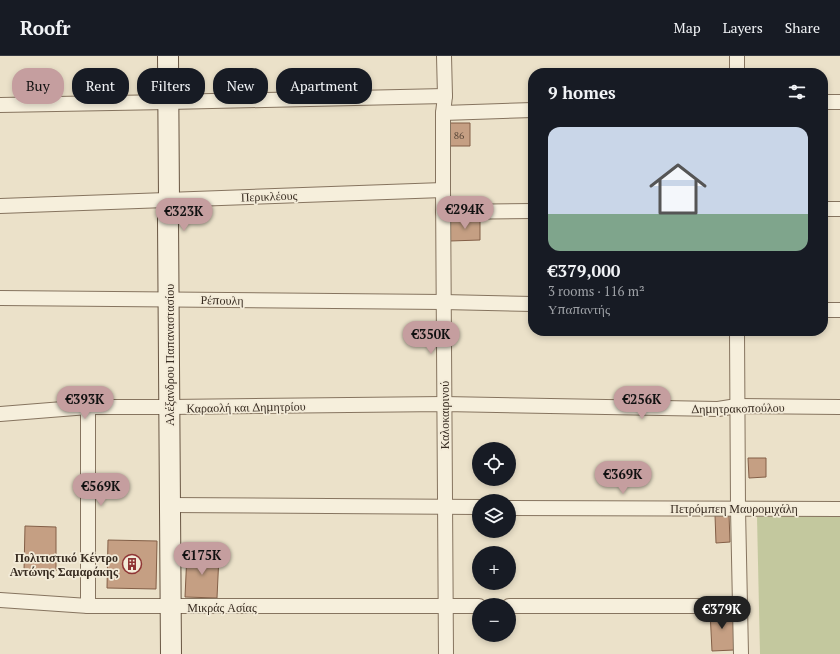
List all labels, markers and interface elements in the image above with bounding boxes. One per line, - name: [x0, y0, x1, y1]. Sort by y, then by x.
- text: Roofr: [20, 15, 71, 40]
- text: Map: [674, 18, 701, 37]
- text: Layers: [723, 18, 763, 37]
- text: Share: [785, 18, 820, 37]
- chip: Buy: [12, 68, 64, 104]
- chip: Rent: [72, 68, 129, 104]
- chip: Filters: [137, 68, 205, 104]
- chip: New: [213, 68, 268, 104]
- chip: Apartment: [276, 68, 372, 104]
- text: 9 homes: [548, 81, 616, 104]
- icon: filters: [786, 81, 808, 103]
- house number: 86: [454, 129, 465, 142]
- icon: home: [642, 153, 714, 225]
- street label: Περικλέους: [240, 188, 298, 204]
- pin: €294K: [437, 196, 493, 230]
- pin: €323K: [156, 198, 212, 232]
- text: €294K: [446, 200, 484, 218]
- text: €323K: [165, 202, 203, 220]
- text: €379,000: [548, 259, 620, 282]
- text: 3 rooms · 116 m²: [548, 282, 645, 300]
- street label: Αλέξανδρου Παπαναστασίου: [162, 284, 177, 426]
- street label: Ρέπουλη: [200, 292, 244, 308]
- text: Υπαπαντής: [548, 300, 610, 318]
- pin: €350K: [403, 321, 459, 355]
- text: €350K: [412, 325, 450, 343]
- street label: Καλοκαιρινού: [437, 381, 452, 449]
- pin: €393K: [57, 386, 113, 420]
- pin: €256K: [614, 386, 670, 420]
- text: €393K: [66, 390, 104, 408]
- text: €256K: [623, 390, 661, 408]
- street label: Καραολή και Δημητρίου: [186, 398, 306, 416]
- street label: Δημητρακοπούλου: [691, 400, 785, 416]
- map controls: [472, 442, 516, 642]
- button: locate: [472, 442, 516, 486]
- pin: €369K: [595, 461, 651, 495]
- text: €369K: [604, 465, 642, 483]
- pin: €569K: [73, 473, 129, 507]
- text: €569K: [82, 477, 120, 495]
- button: layers: [472, 494, 516, 538]
- street label: Πετρόμπεη Μαυρομιχάλη: [670, 501, 798, 516]
- pin: €175K: [174, 542, 230, 576]
- text: €175K: [183, 546, 221, 564]
- button: +: [472, 546, 516, 590]
- place label: Πολιτιστικό Κέντρο Αντώνης Σαμαράκης: [10, 550, 119, 579]
- building icon: Πολιτιστικό Κέντρο Αντώνης Σαμαράκης: [121, 553, 143, 575]
- pin: €379K: [694, 596, 750, 630]
- button: −: [472, 598, 516, 642]
- street label: Μικράς Ασίας: [187, 600, 257, 615]
- text: €379K: [703, 600, 741, 618]

